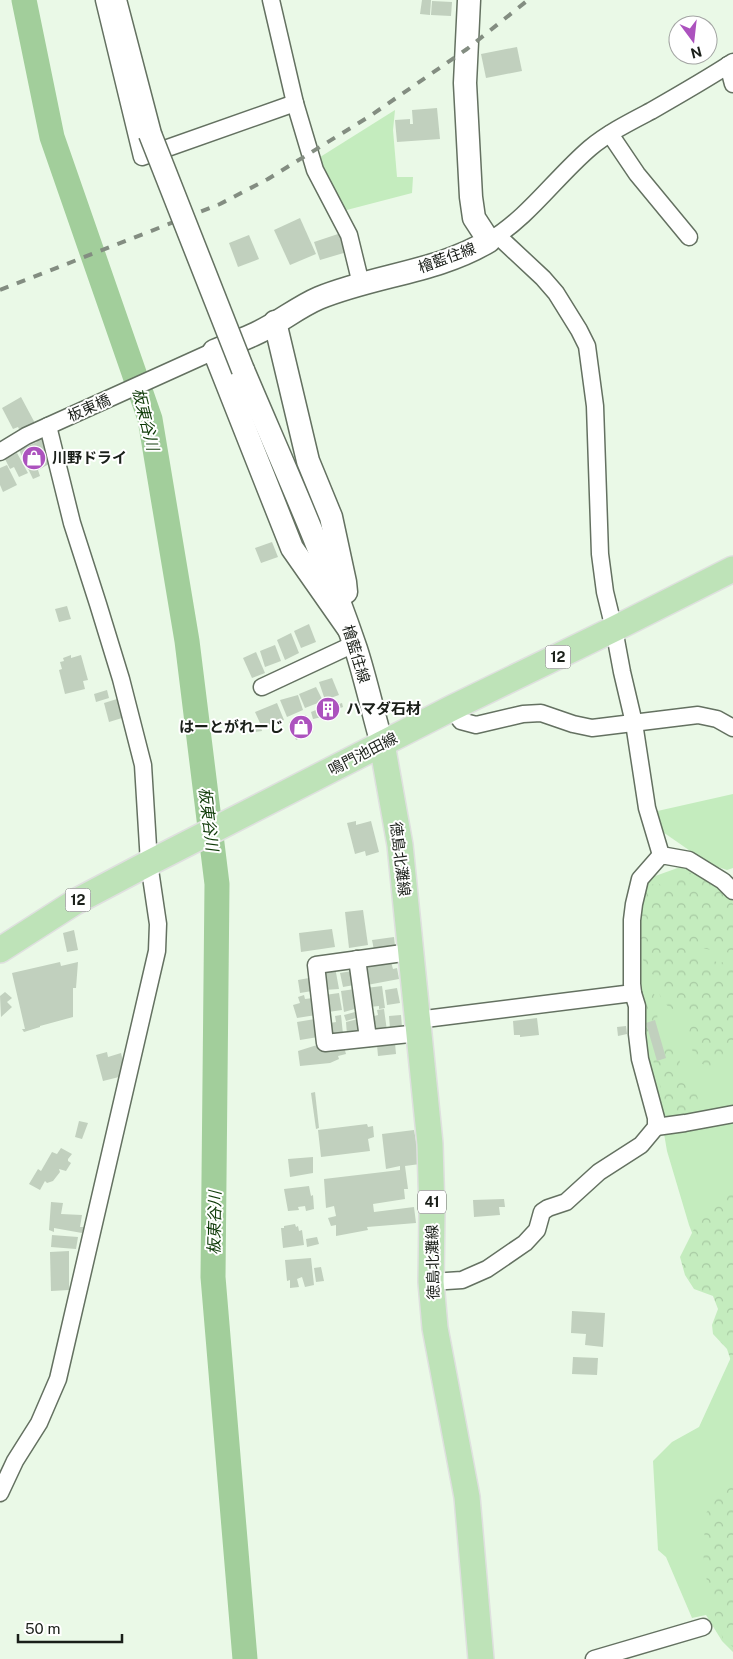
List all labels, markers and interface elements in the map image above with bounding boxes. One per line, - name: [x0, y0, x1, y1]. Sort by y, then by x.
- north arrow: [668, 15, 718, 65]
- text: N: [689, 43, 704, 62]
- street label: 檜藍住線: [416, 239, 478, 276]
- water label: 板東谷川: [129, 386, 163, 454]
- street label: 板東橋: [65, 391, 113, 424]
- shop icon: 川野ドライ: [21, 445, 47, 471]
- place label: 川野ドライ: [52, 449, 127, 466]
- street label: 檜藍住線: [340, 623, 373, 685]
- road number: 12: [546, 646, 570, 669]
- building icon: ハマダ石材: [315, 696, 341, 722]
- place label: ハマダ石材: [346, 700, 421, 717]
- shop icon: はーとがれーじ: [288, 714, 314, 740]
- place label: はーとがれーじ: [179, 718, 284, 735]
- street label: 鳴門池田線: [325, 729, 400, 778]
- water label: 板東谷川: [195, 786, 222, 854]
- street label: 徳島北灘線: [387, 821, 414, 897]
- road number: 12: [66, 888, 90, 912]
- water label: 板東谷川: [204, 1189, 225, 1255]
- road number: 41: [418, 1190, 446, 1214]
- street label: 徳島北灘線: [423, 1224, 442, 1300]
- scale bar: [18, 1612, 121, 1644]
- text: 50 m: [25, 1620, 60, 1637]

